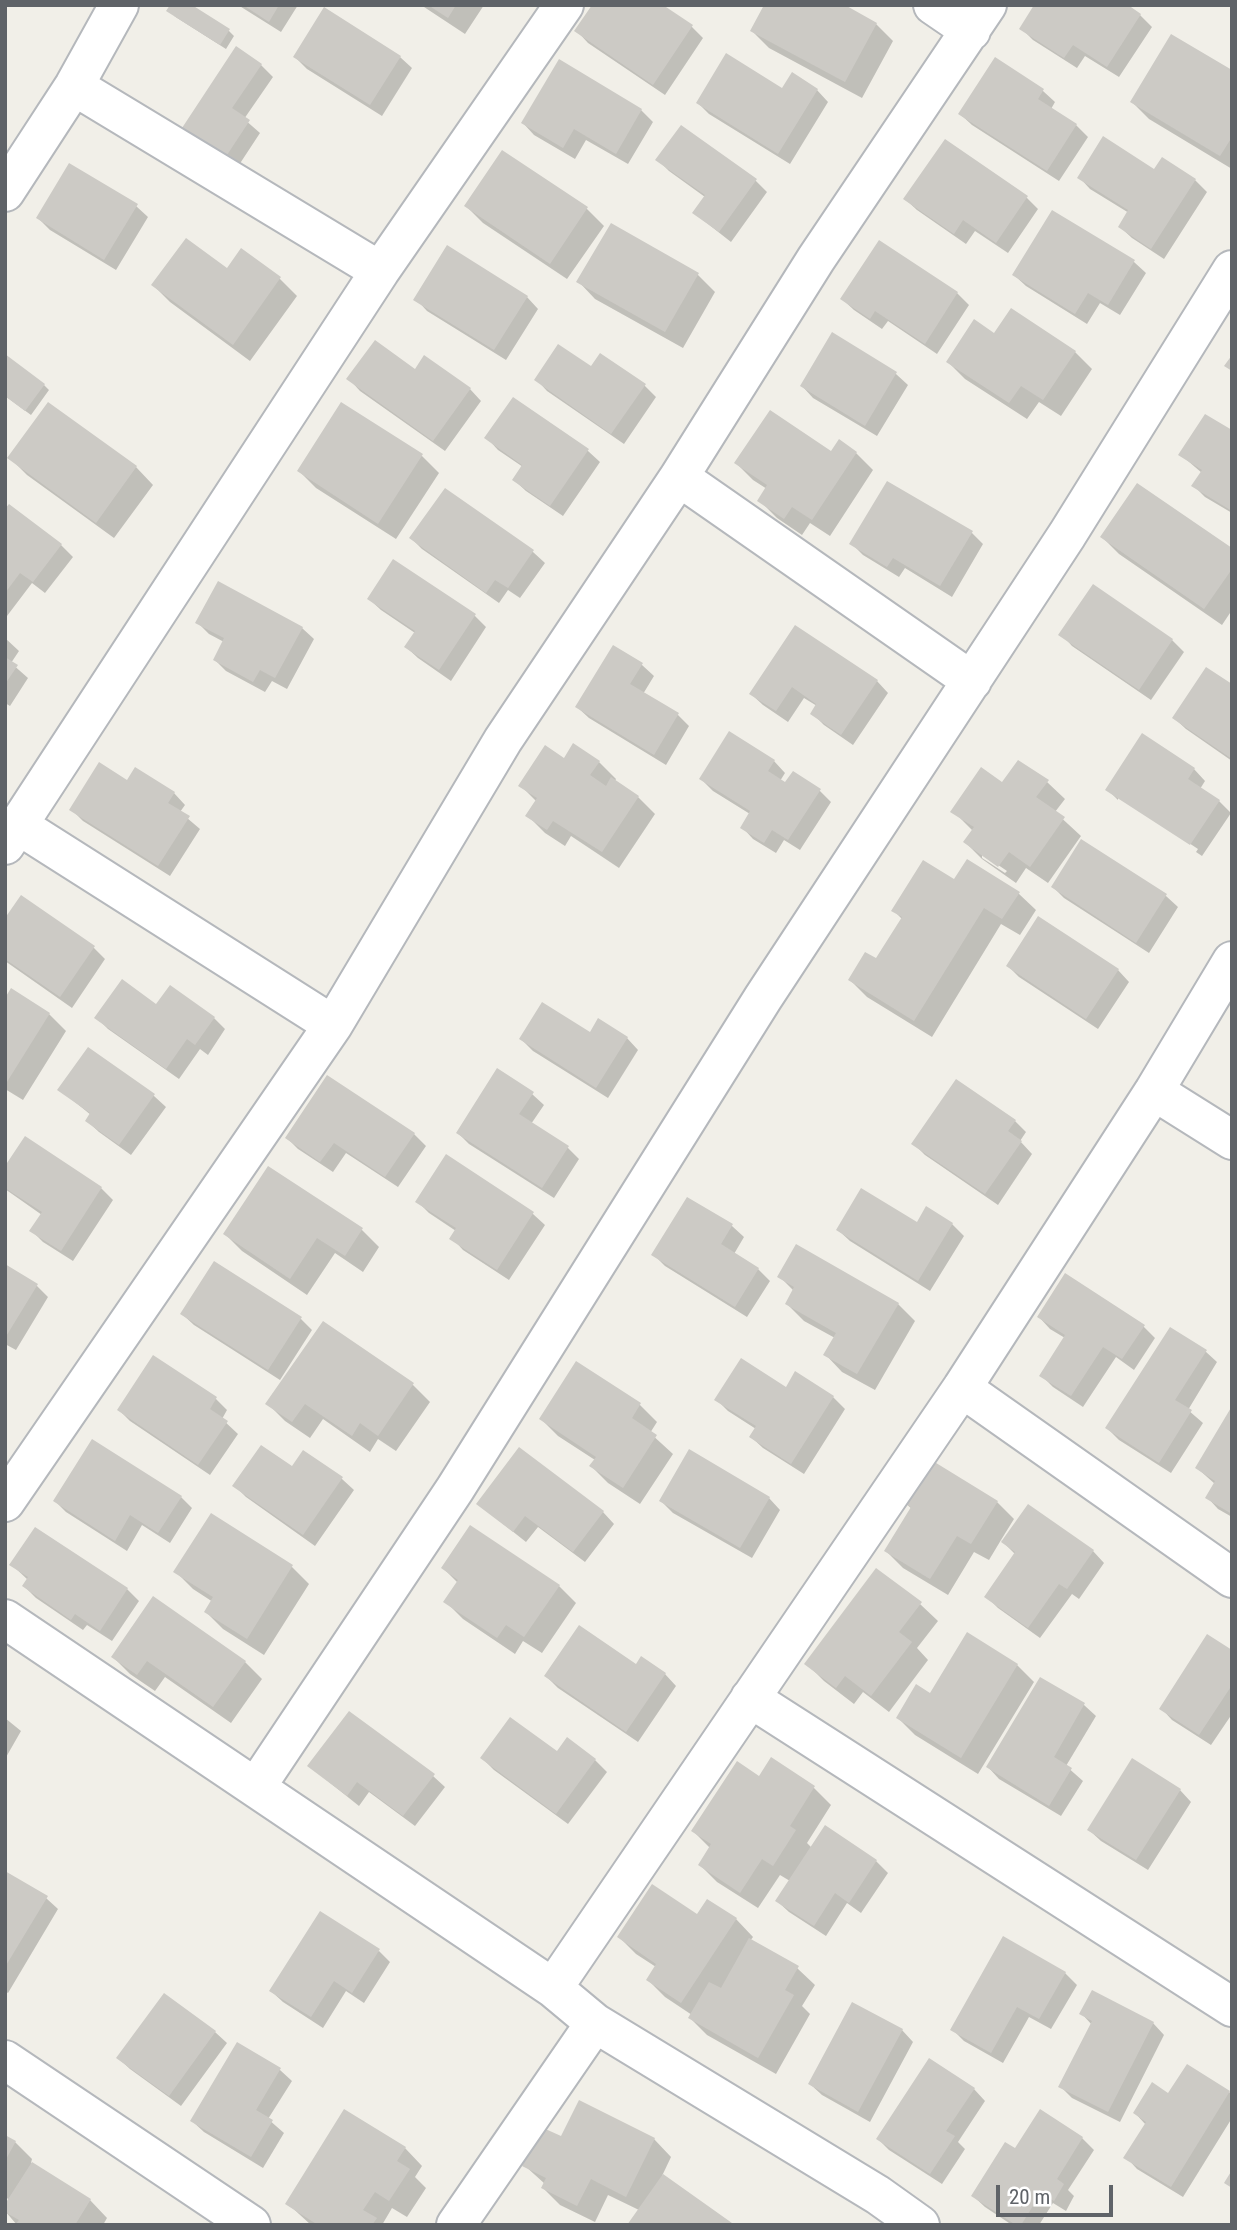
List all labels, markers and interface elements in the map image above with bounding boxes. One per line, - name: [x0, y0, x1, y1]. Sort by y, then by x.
- scale bar: [999, 2170, 1116, 2214]
- text: 20 m: [1009, 2185, 1050, 2209]

